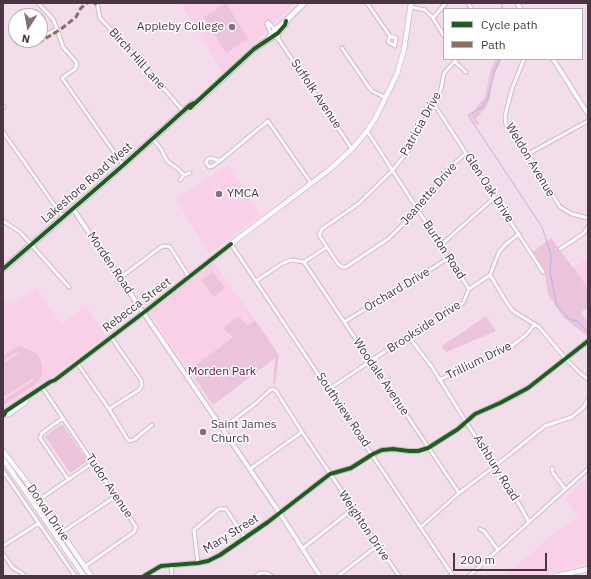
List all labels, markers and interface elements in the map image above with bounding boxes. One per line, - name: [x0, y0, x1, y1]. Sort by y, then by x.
- north arrow: [8, 8, 48, 48]
- legend: [443, 8, 583, 60]
- text: Cycle path: [481, 17, 538, 32]
- place label: Appleby College: [137, 20, 224, 34]
- marker: Appleby College: [227, 22, 237, 32]
- street label: Birch Hill Lane: [106, 25, 168, 93]
- text: N: [21, 31, 31, 46]
- text: Path: [481, 37, 506, 52]
- street label: Suffolk Avenue: [287, 57, 345, 131]
- street label: Patricia Drive: [397, 89, 445, 159]
- street label: Weldon Avenue: [502, 120, 558, 200]
- street label: Lakeshore Road West: [39, 140, 135, 226]
- street label: Glen Oak Drive: [461, 151, 517, 225]
- street label: Jeanette Drive: [398, 160, 460, 228]
- place label: YMCA: [227, 187, 259, 201]
- marker: YMCA: [214, 189, 224, 199]
- street label: Burton Road: [420, 218, 468, 282]
- street label: Morden Road: [84, 229, 136, 297]
- street label: Orchard Drive: [362, 265, 432, 315]
- street label: Rebecca Street: [100, 275, 174, 335]
- street label: Brookside Drive: [384, 298, 464, 356]
- street label: Woodale Avenue: [350, 336, 412, 418]
- street label: Trillium Drive: [444, 339, 514, 383]
- park label: Morden Park: [188, 365, 256, 379]
- street label: Southview Road: [313, 370, 373, 450]
- place label: Saint James Church: [211, 418, 277, 446]
- marker: Saint James Church: [198, 427, 208, 437]
- street label: Ashbury Road: [470, 432, 522, 504]
- street label: Tudor Avenue: [82, 451, 136, 521]
- street label: Dorval Drive: [24, 482, 72, 544]
- street label: Weighton Drive: [335, 488, 393, 564]
- street label: Mary Street: [201, 511, 261, 557]
- scale bar: [455, 545, 549, 571]
- text: 200 m: [460, 552, 495, 567]

